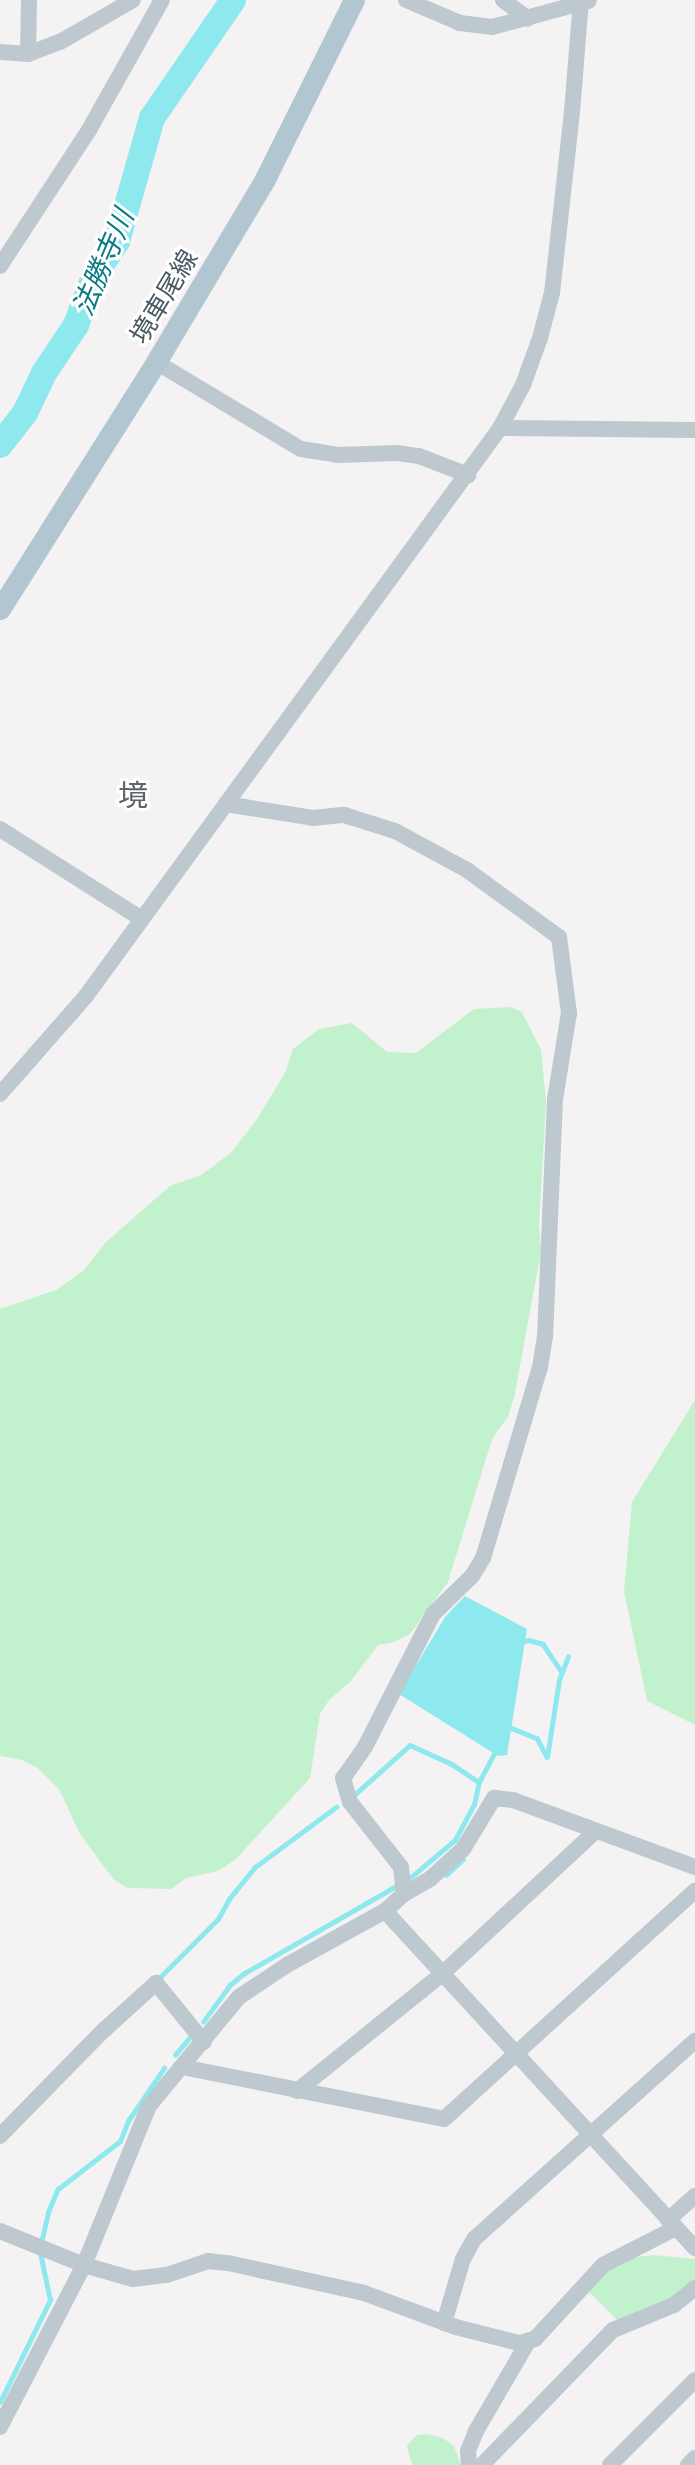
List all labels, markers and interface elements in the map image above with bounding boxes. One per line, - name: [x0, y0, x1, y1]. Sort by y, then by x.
- water label: 法勝寺川: [65, 204, 139, 320]
- street label: 境車尾線: [123, 243, 203, 349]
- district label: 境: [118, 776, 148, 812]

